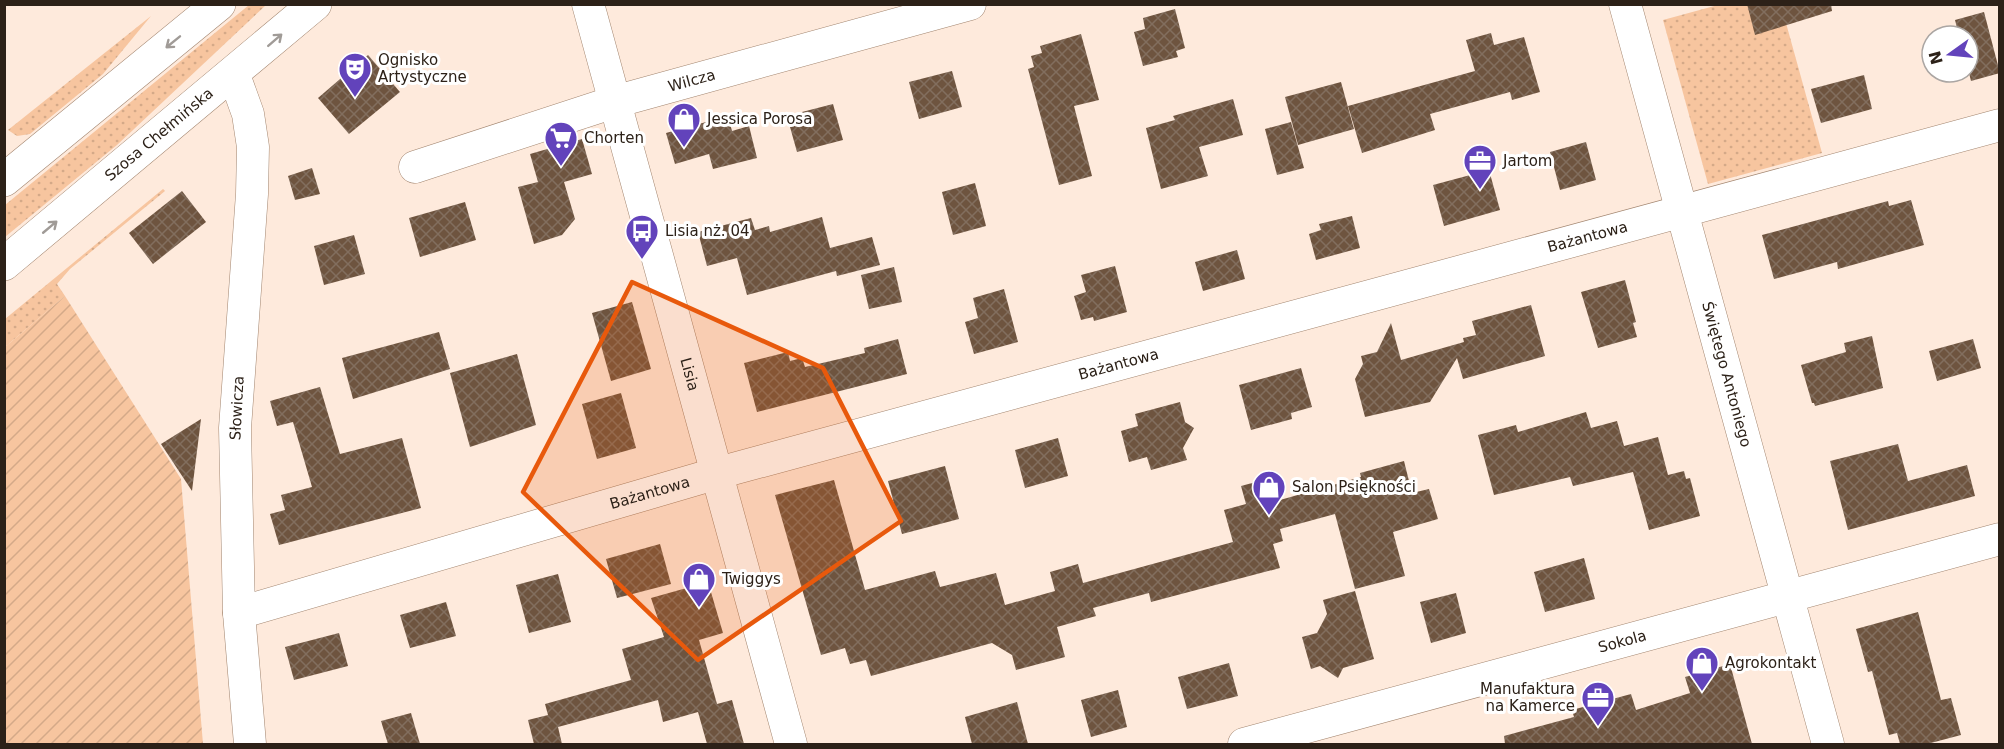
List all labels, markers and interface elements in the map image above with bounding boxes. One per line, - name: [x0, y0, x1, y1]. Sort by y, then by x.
- north arrow: [1920, 24, 1980, 84]
- one-way arrow: [267, 33, 282, 47]
- one-way arrow: [166, 35, 182, 48]
- text: N: [1925, 49, 1947, 67]
- theatre icon: Ognisko Artystyczne: [337, 51, 373, 98]
- place label: Ognisko Artystyczne: [378, 51, 467, 86]
- street label: Wilcza: [666, 66, 717, 96]
- street label: Szosa Chełmińska: [101, 84, 217, 185]
- shop icon: Jessica Porosa: [666, 101, 702, 148]
- place label: Jessica Porosa: [706, 110, 812, 128]
- supermarket icon: Chorten: [543, 120, 579, 167]
- place label: Chorten: [584, 129, 644, 147]
- office icon: Jartom: [1462, 143, 1498, 190]
- place label: Jartom: [1502, 152, 1552, 170]
- bus stop icon: Lisia nż. 04: [624, 213, 660, 260]
- street label: Bażantowa: [1545, 217, 1630, 256]
- one-way arrow: [42, 220, 57, 234]
- place label: Lisia nż. 04: [665, 222, 749, 240]
- street label: Świętego Antoniego: [1698, 299, 1755, 449]
- street label: Bażantowa: [1076, 345, 1161, 384]
- street label: Lisia: [676, 356, 703, 393]
- street label: Słowicza: [226, 375, 248, 441]
- shop icon: Salon Psiękności: [1251, 469, 1287, 516]
- street label: Bażantowa: [608, 473, 692, 513]
- place label: Salon Psiękności: [1292, 478, 1416, 496]
- shop icon: Twiggys: [681, 561, 717, 608]
- place label: Twiggys: [721, 570, 781, 588]
- street label: Sokola: [1596, 626, 1649, 657]
- shop icon: Agrokontakt: [1684, 645, 1720, 692]
- place label: Agrokontakt: [1725, 654, 1816, 672]
- place label: Manufaktura na Kamerce: [1480, 680, 1575, 715]
- office icon: Manufaktura na Kamerce: [1580, 680, 1616, 727]

